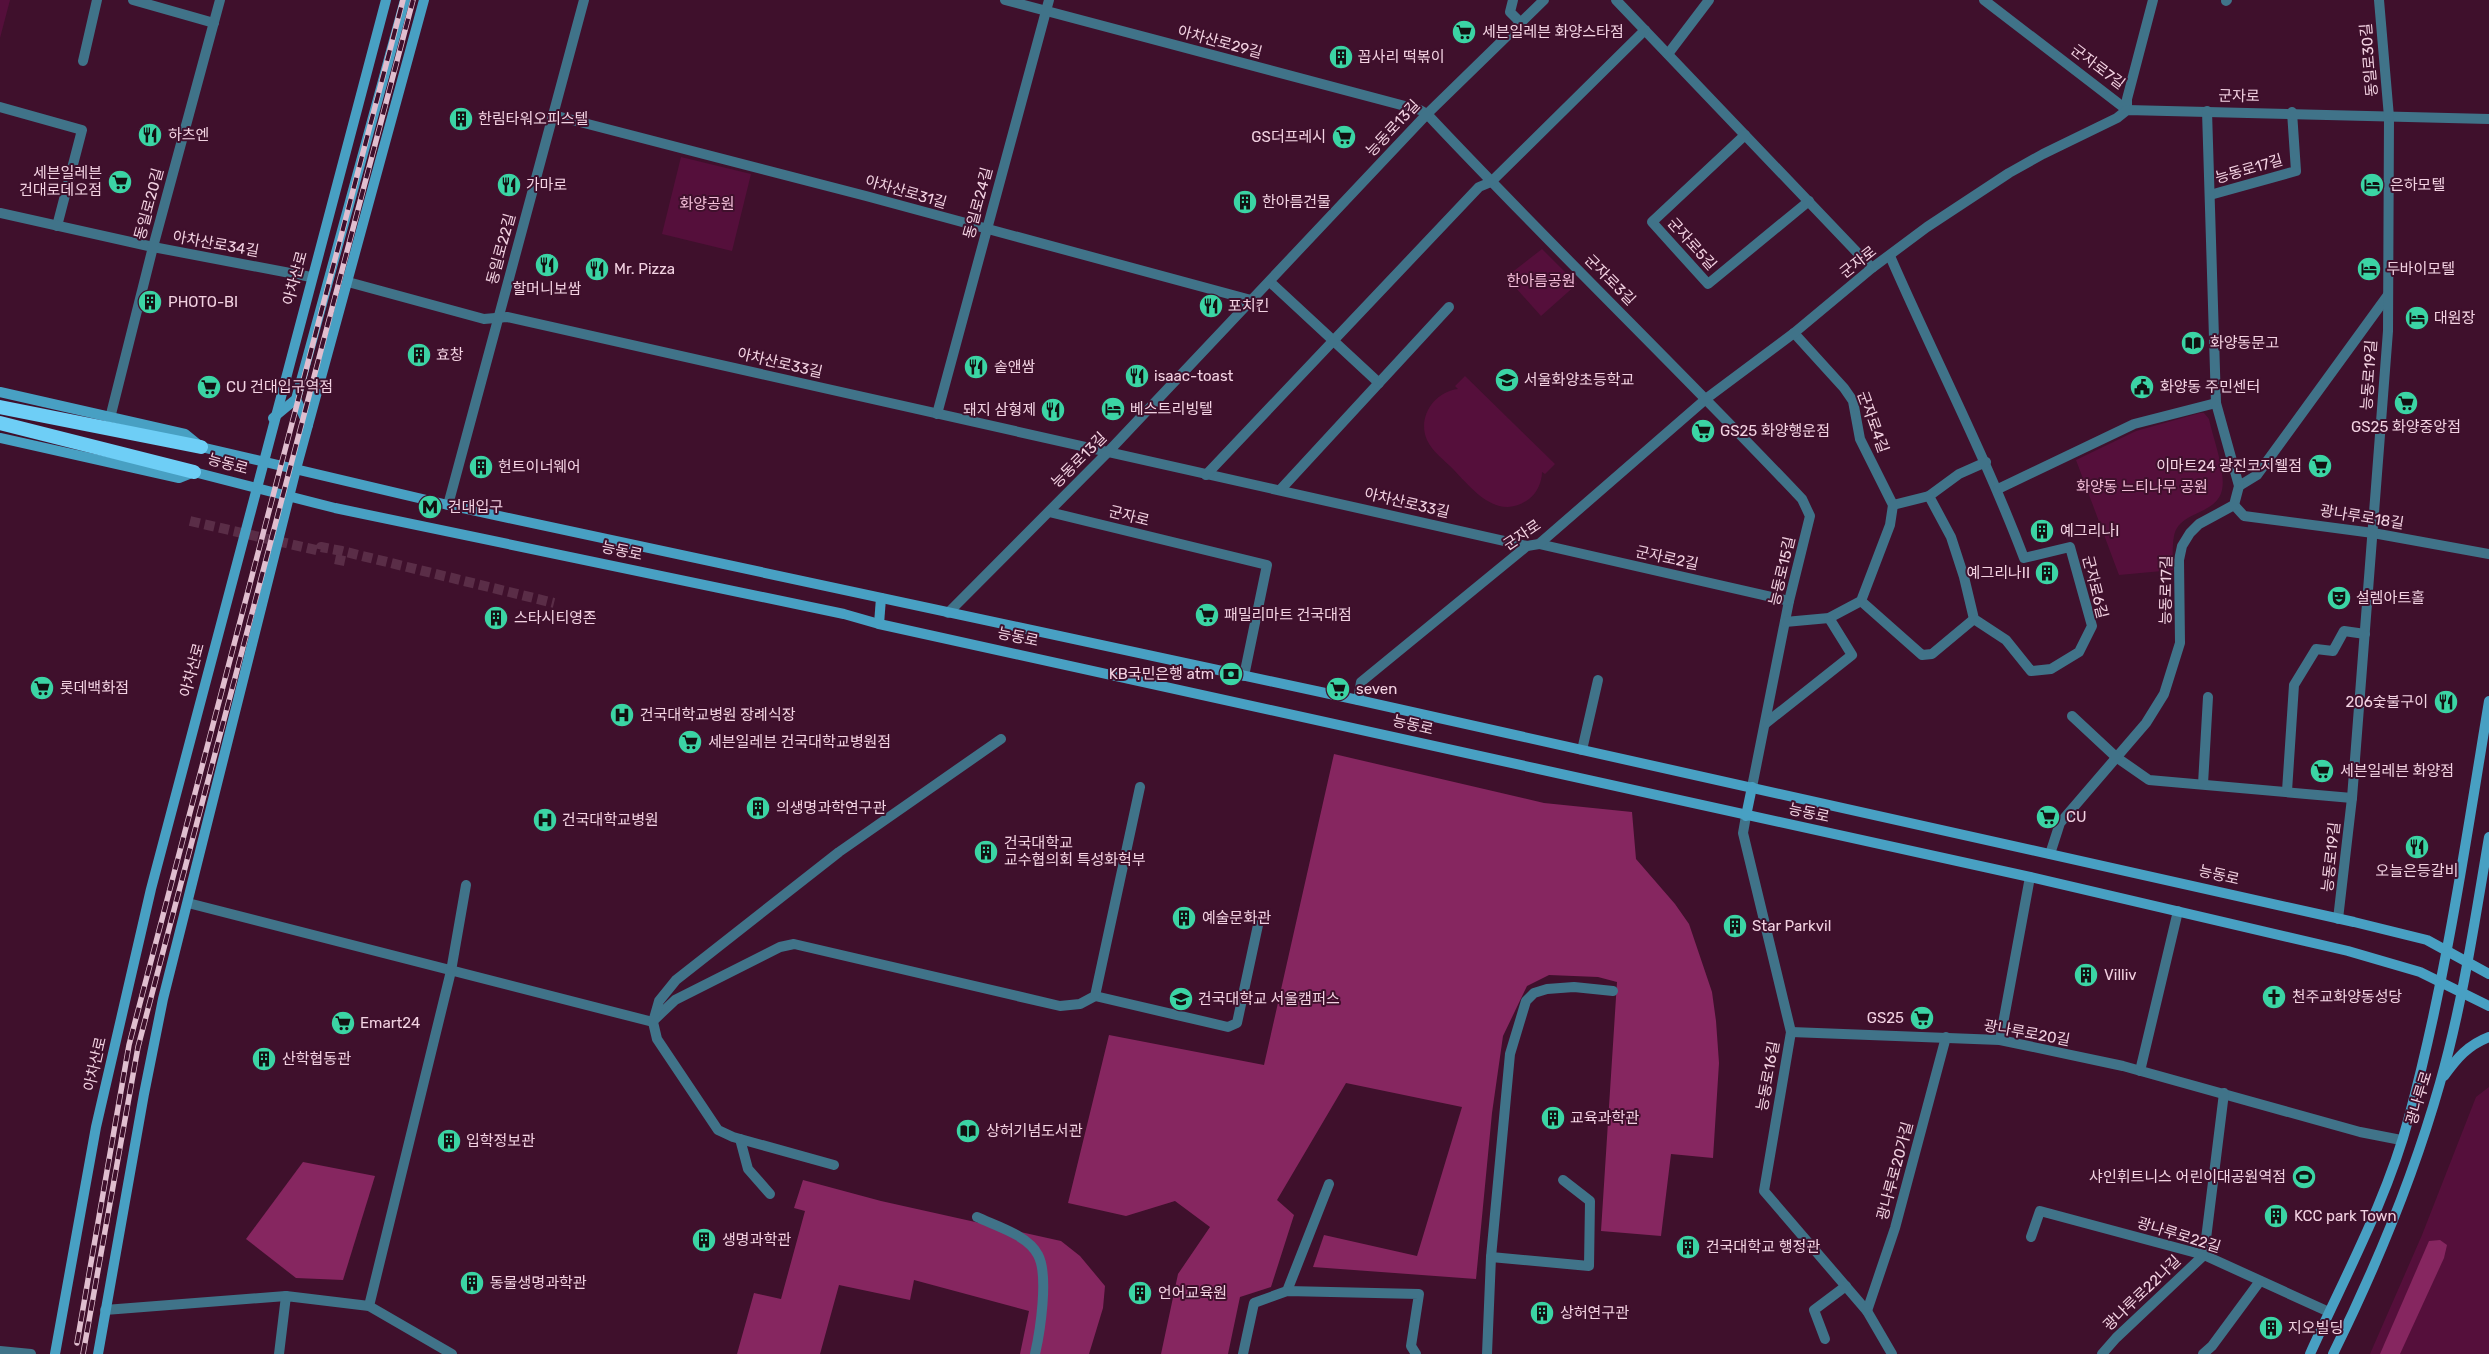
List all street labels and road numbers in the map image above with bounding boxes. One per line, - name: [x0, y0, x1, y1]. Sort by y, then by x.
- street label: 아차산로29길: [1176, 22, 1264, 62]
- street label: 동일로30길: [2357, 22, 2381, 98]
- street label: 군자로7길: [2067, 41, 2129, 93]
- street label: 군자로: [2218, 87, 2260, 105]
- street label: 능동로13길: [1362, 96, 1424, 160]
- street label: 능동로17길: [2213, 151, 2285, 187]
- street label: 동일로24길: [960, 165, 996, 241]
- street label: 동일로20길: [131, 166, 167, 242]
- street label: 아차산로31길: [863, 172, 949, 212]
- street label: 동일로22길: [483, 212, 519, 286]
- street label: 군자로5길: [1664, 214, 1720, 274]
- street label: 아차산로34길: [171, 228, 261, 260]
- street label: 군자로: [1836, 242, 1880, 282]
- street label: 아차산로: [279, 249, 311, 307]
- street label: 군자로3길: [1581, 251, 1639, 309]
- street label: 능동로19길: [2358, 339, 2380, 411]
- street label: 아차산로33길: [736, 344, 824, 382]
- street label: 군자로4길: [1854, 389, 1892, 455]
- street label: 능동로13길: [1048, 429, 1110, 491]
- street label: 능동로: [206, 450, 250, 478]
- street label: 아차산로33길: [1363, 484, 1451, 522]
- street label: 광나루로18길: [2319, 501, 2405, 533]
- street label: 군자로: [1107, 502, 1151, 530]
- street label: 군자로: [1500, 516, 1544, 554]
- street label: 능동로15길: [1765, 535, 1799, 607]
- street label: 능동로: [600, 538, 644, 564]
- street label: 군자로2길: [1634, 543, 1700, 573]
- street label: 군자로6길: [2078, 554, 2112, 620]
- street label: 능동로17길: [2156, 555, 2176, 625]
- street label: 능동로: [996, 624, 1040, 650]
- street label: 아차산로: [176, 641, 208, 699]
- street label: 능동로: [1391, 712, 1435, 738]
- street label: 능동로: [1787, 800, 1831, 826]
- street label: 능동로19길: [2318, 821, 2344, 893]
- street label: 능동로: [2197, 862, 2241, 888]
- street label: 광나루로20길: [1982, 1017, 2072, 1049]
- street label: 아차산로: [80, 1035, 110, 1093]
- street label: 능동로16길: [1753, 1040, 1783, 1112]
- street label: 광나루로: [2402, 1069, 2436, 1127]
- street label: 광나루로20가길: [1873, 1120, 1917, 1222]
- street label: 광나루로22길: [2135, 1214, 2223, 1256]
- street label: 광나루로22나길: [2100, 1252, 2184, 1334]

